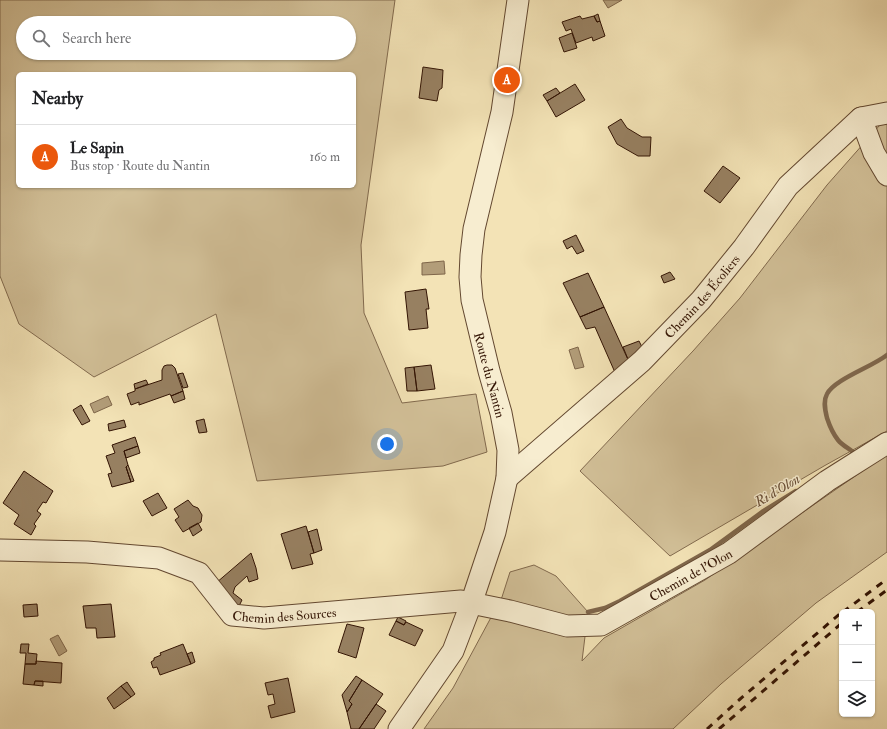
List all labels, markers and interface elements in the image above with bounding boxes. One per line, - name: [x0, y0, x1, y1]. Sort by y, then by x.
- search box: [16, 16, 356, 60]
- icon: search: [30, 27, 52, 49]
- text: Search here: [62, 29, 131, 48]
- pin: A: [494, 65, 520, 95]
- text: Nearby: [32, 88, 83, 109]
- text: Le Sapin: [70, 139, 124, 158]
- text: A: [41, 149, 49, 165]
- text: 160 m: [309, 149, 340, 165]
- text: Bus stop · Route du Nantin: [70, 158, 210, 174]
- street label: Chemin des Écoliers: [661, 251, 744, 342]
- street label: Route du Nantin: [470, 331, 508, 420]
- your location: [377, 434, 397, 454]
- water label: Ri d'Olon: [751, 470, 803, 511]
- street label: Chemin de l'Olon: [647, 546, 736, 605]
- street label: Chemin des Sources: [232, 605, 338, 627]
- map controls: [839, 609, 875, 717]
- button: +: [839, 609, 875, 645]
- button: −: [839, 645, 875, 681]
- button: layers: [839, 681, 875, 717]

